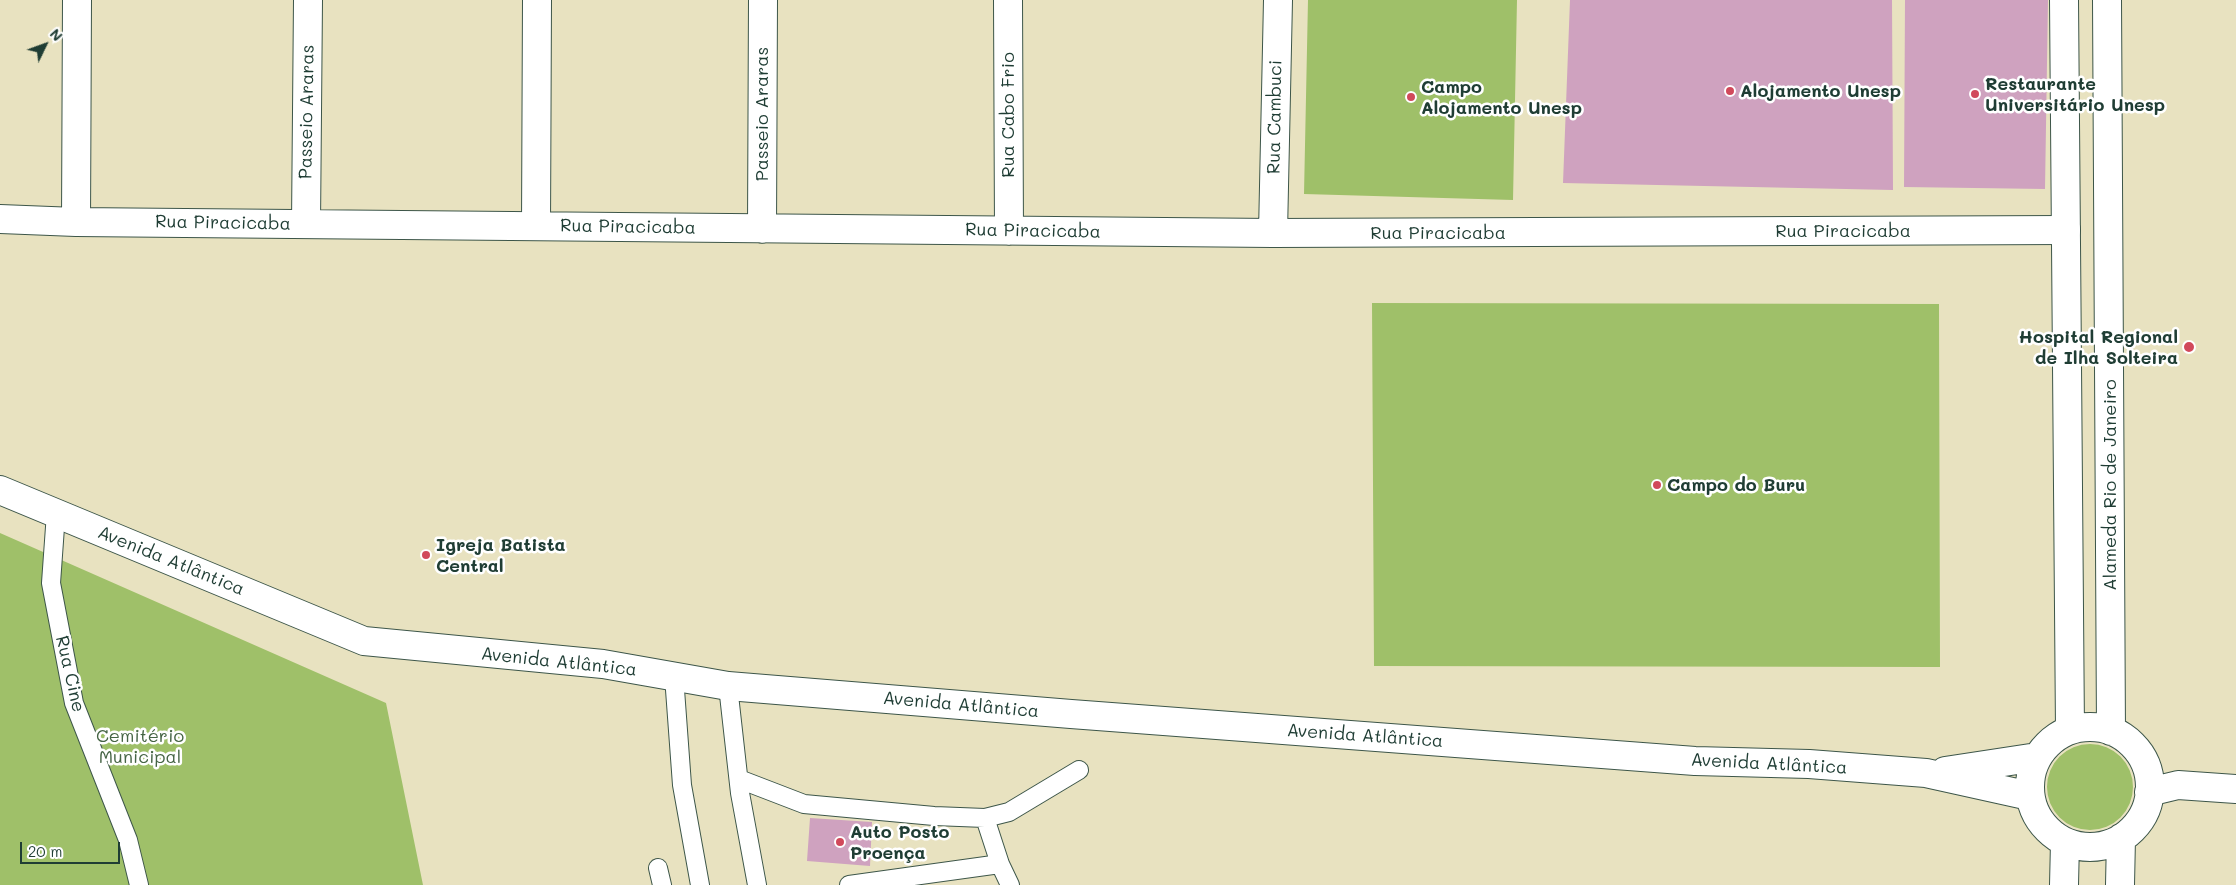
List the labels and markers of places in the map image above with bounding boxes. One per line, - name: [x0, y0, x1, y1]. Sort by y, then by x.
- place label: Restaurante Universitário Unesp: [1985, 73, 2165, 116]
- place label: Campo Alojamento Unesp: [1421, 76, 1582, 118]
- place label: Alojamento Unesp: [1740, 80, 1901, 102]
- marker: Alojamento Unesp: [1724, 85, 1736, 97]
- marker: Restaurante Universitário Unesp: [1969, 88, 1981, 100]
- marker: Campo Alojamento Unesp: [1405, 91, 1417, 103]
- place label: Hospital Regional de Ilha Solteira: [2019, 326, 2178, 368]
- marker: Hospital Regional de Ilha Solteira: [2182, 340, 2196, 354]
- place label: Campo do Buru: [1667, 474, 1805, 496]
- marker: Campo do Buru: [1651, 479, 1663, 491]
- place label: Igreja Batista Central: [436, 534, 566, 576]
- marker: Igreja Batista Central: [420, 549, 432, 561]
- place label: Auto Posto Proença: [850, 821, 949, 864]
- marker: Auto Posto Proença: [834, 836, 846, 848]

